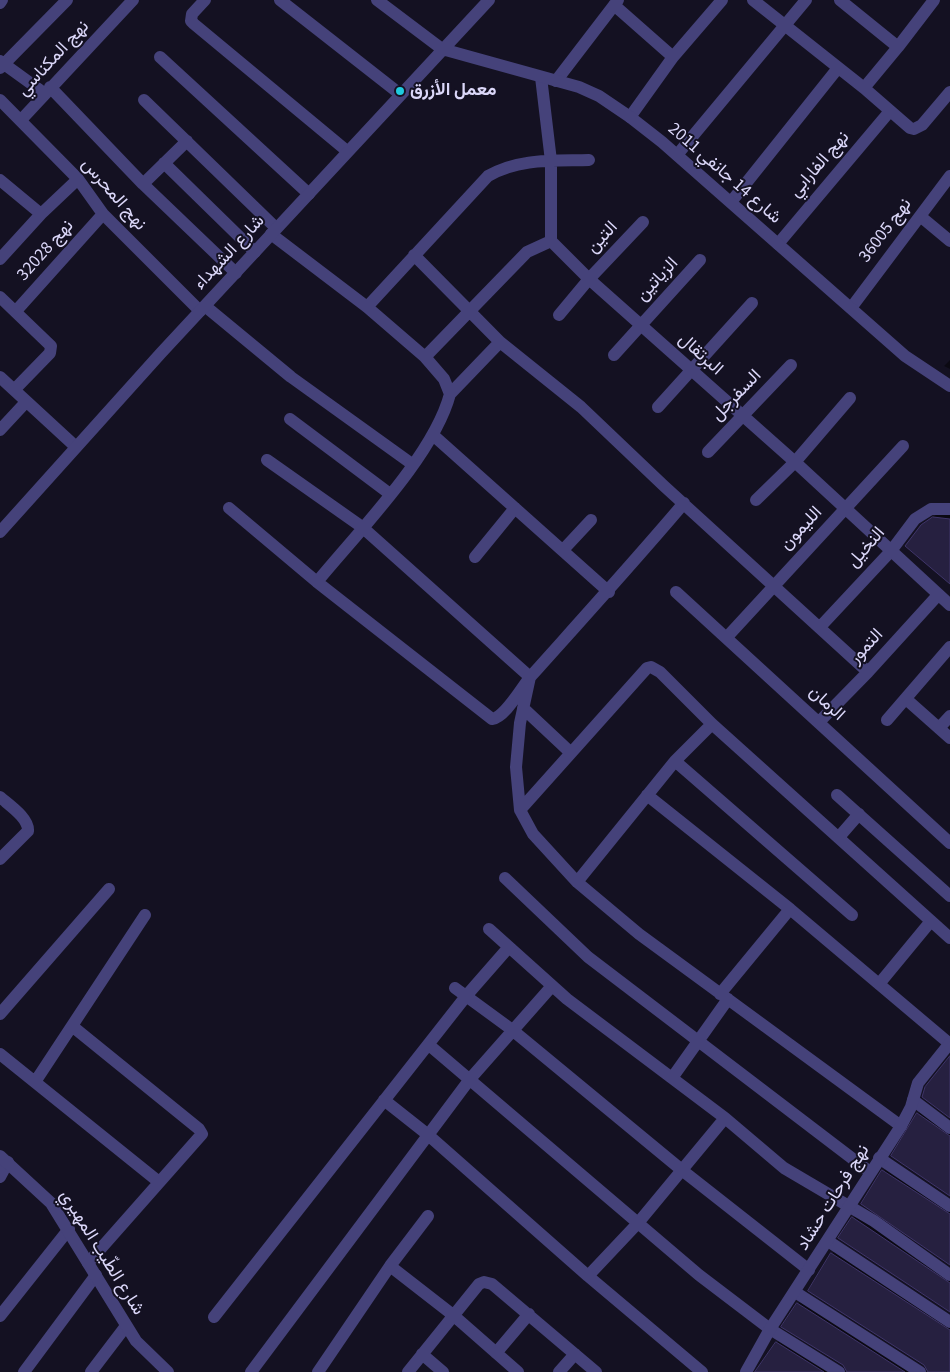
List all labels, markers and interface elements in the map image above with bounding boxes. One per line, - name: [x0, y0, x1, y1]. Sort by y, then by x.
- street label: نهج المكناسي: [14, 17, 94, 101]
- place label: معمل الأزرق: [410, 80, 497, 102]
- marker: معمل الأزرق: [394, 85, 406, 97]
- street label: شارع 14 جانفي 2011: [663, 119, 785, 229]
- street label: نهج الفارابي: [785, 127, 855, 203]
- street label: نهج المحرس: [76, 154, 150, 236]
- street label: نهج 36005: [855, 195, 917, 267]
- street label: شارع الشهداء: [190, 211, 270, 295]
- street label: نهج 32028: [13, 216, 79, 286]
- street label: التين: [583, 217, 623, 259]
- street label: الزياتين: [632, 254, 684, 306]
- street label: البرتقال: [673, 329, 727, 381]
- street label: السفرجل: [707, 366, 767, 426]
- street label: الليمون: [776, 503, 828, 555]
- street label: النخيل: [843, 523, 891, 573]
- street label: التمور: [845, 625, 889, 669]
- street label: الرمان: [803, 682, 849, 726]
- street label: نهج فرحات حشاد: [793, 1141, 875, 1255]
- street label: شارع الطّيب المهيري: [54, 1186, 148, 1320]

